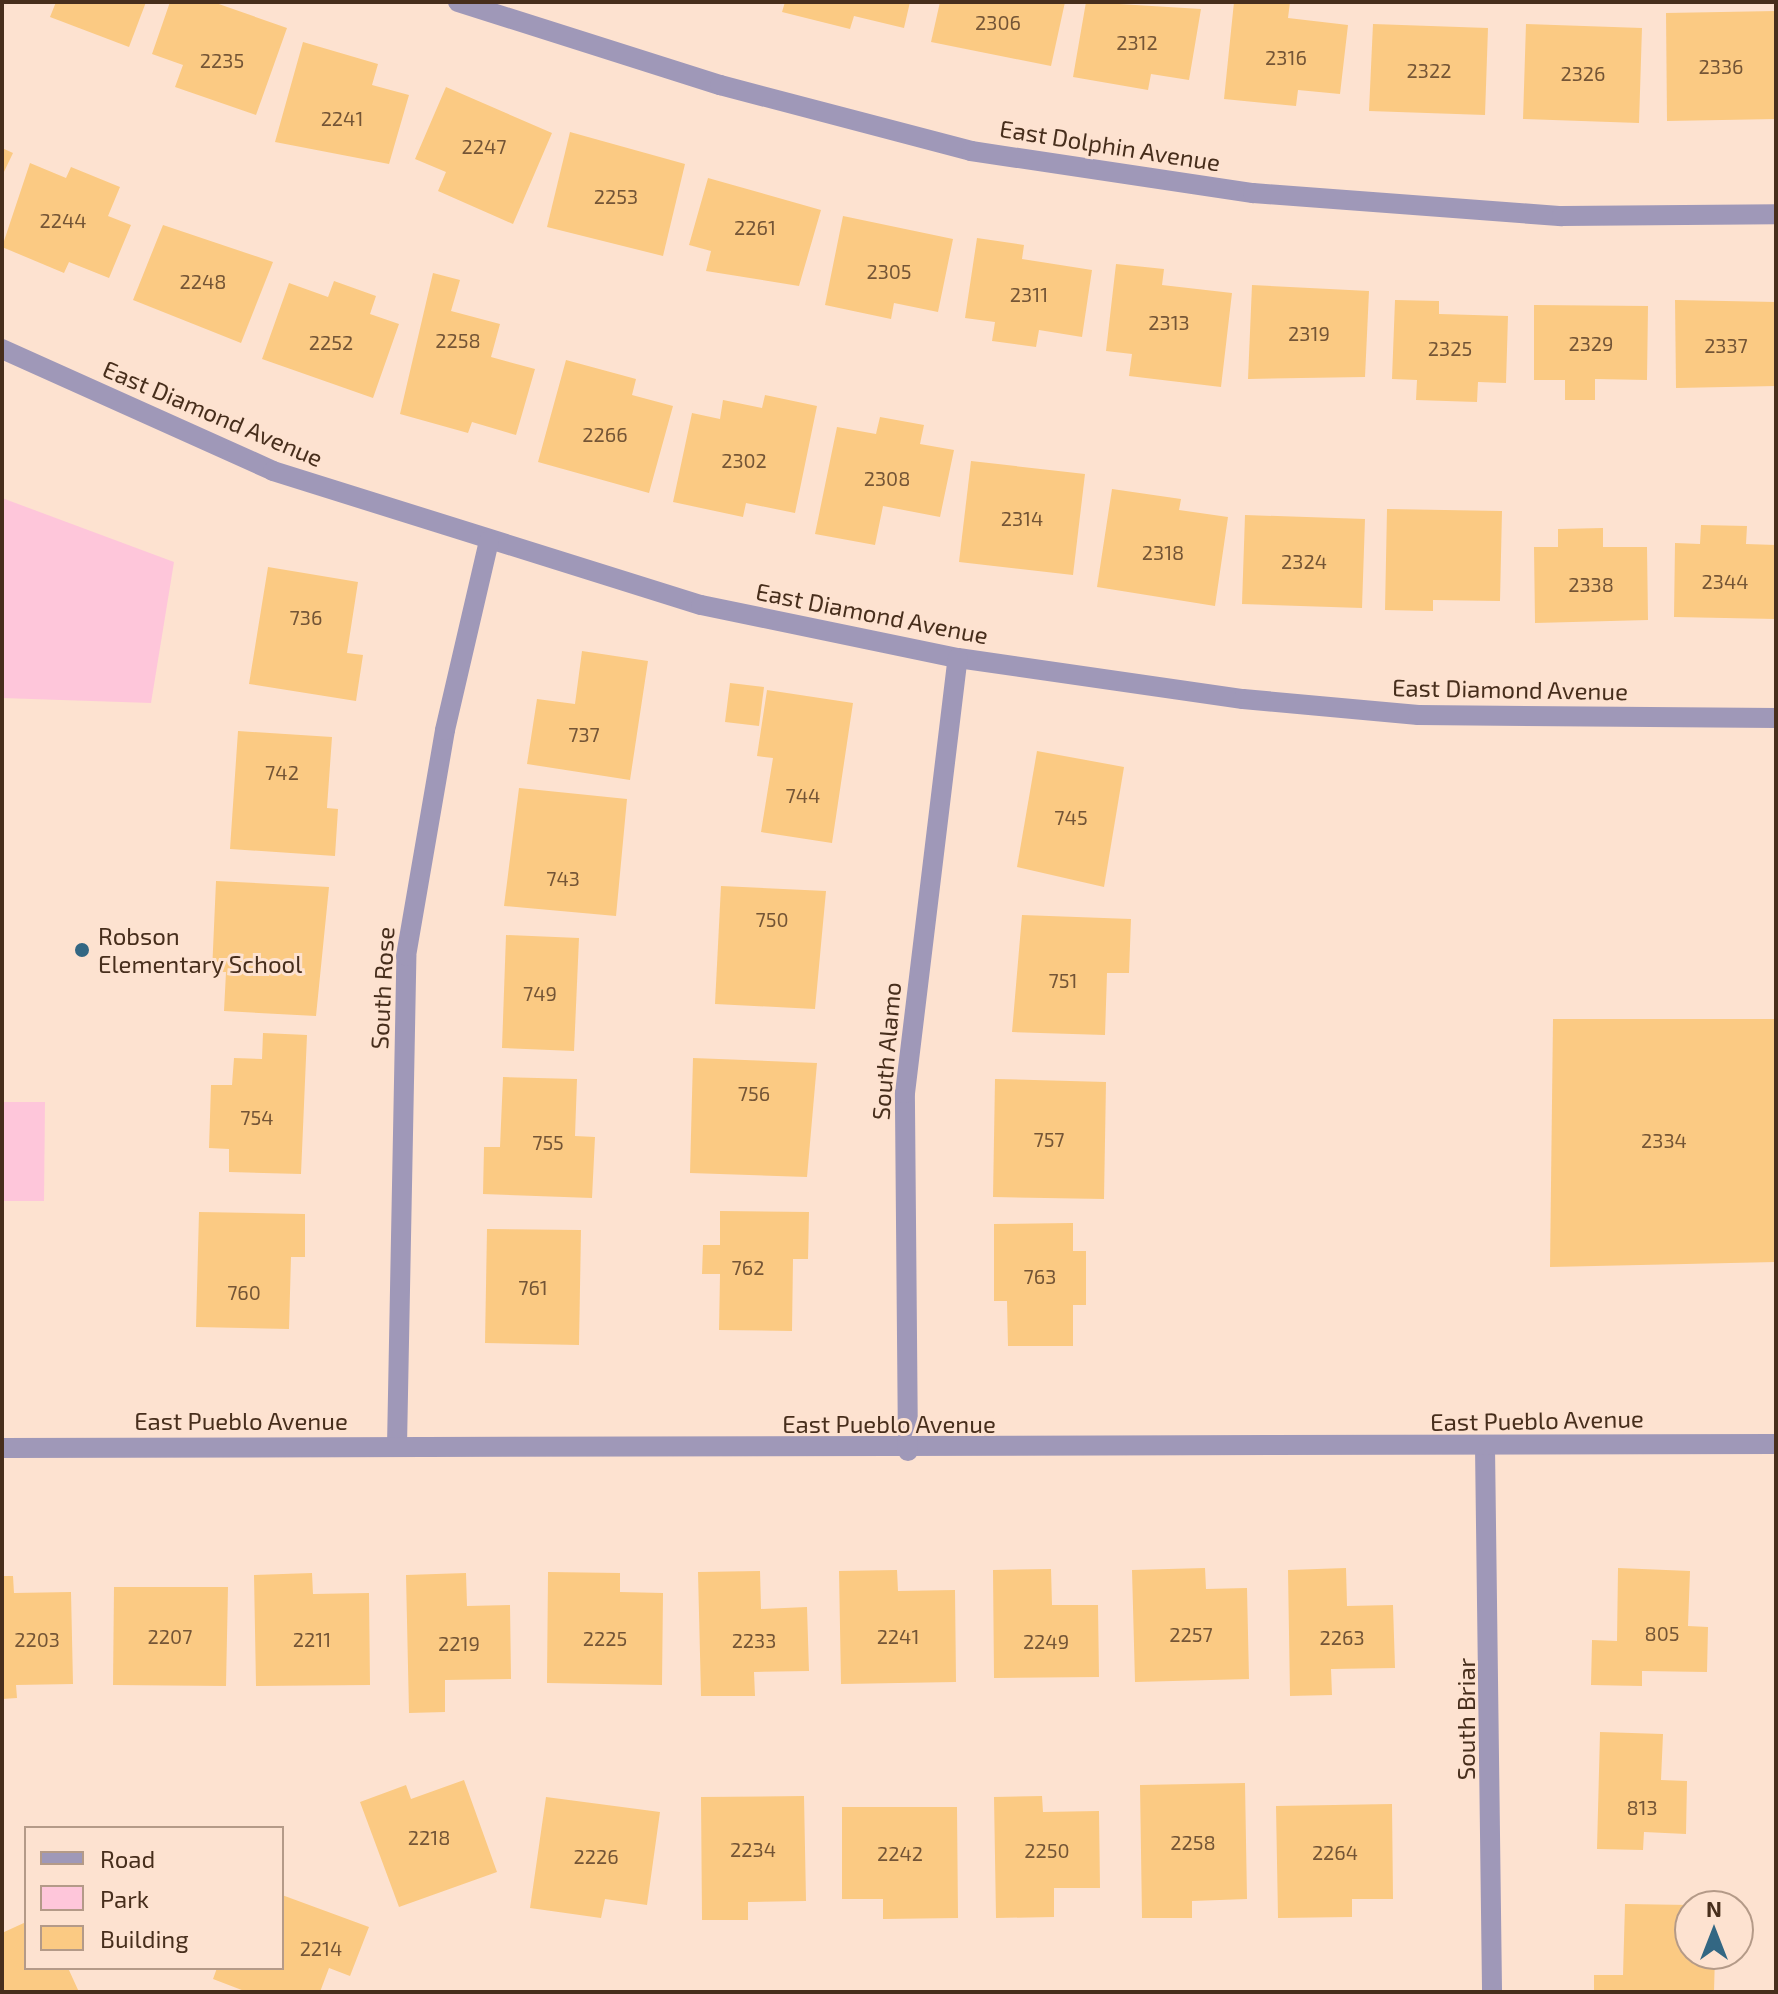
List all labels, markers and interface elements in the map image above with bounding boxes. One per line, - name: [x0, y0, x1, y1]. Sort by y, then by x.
- house number: 2306: [975, 10, 1021, 34]
- house number: 2312: [1116, 30, 1158, 54]
- house number: 2316: [1265, 45, 1307, 69]
- house number: 2235: [200, 48, 244, 72]
- house number: 2336: [1699, 54, 1743, 78]
- house number: 2322: [1407, 58, 1451, 82]
- house number: 2326: [1560, 61, 1606, 85]
- house number: 2241: [321, 106, 363, 130]
- street label: East Dolphin Avenue: [997, 113, 1223, 177]
- house number: 2247: [461, 134, 507, 158]
- house number: 2253: [594, 184, 638, 208]
- house number: 2244: [39, 208, 87, 232]
- house number: 2261: [734, 215, 776, 239]
- house number: 2305: [866, 259, 912, 283]
- house number: 2248: [180, 269, 226, 293]
- house number: 2311: [1010, 282, 1048, 306]
- house number: 2313: [1148, 310, 1190, 334]
- house number: 2319: [1288, 321, 1330, 345]
- house number: 2258: [435, 328, 481, 352]
- house number: 2252: [309, 330, 353, 354]
- house number: 2329: [1568, 331, 1614, 355]
- house number: 2337: [1704, 333, 1748, 357]
- house number: 2325: [1428, 336, 1472, 360]
- street label: East Diamond Avenue: [99, 354, 327, 472]
- house number: 2266: [582, 422, 628, 446]
- house number: 2302: [721, 448, 767, 472]
- house number: 2308: [864, 466, 910, 490]
- house number: 2314: [1001, 506, 1043, 530]
- house number: 2318: [1142, 540, 1184, 564]
- house number: 2324: [1281, 549, 1327, 573]
- house number: 2344: [1702, 569, 1748, 593]
- house number: 2338: [1568, 572, 1614, 596]
- street label: East Diamond Avenue: [753, 576, 991, 650]
- house number: 736: [290, 605, 322, 629]
- street label: East Diamond Avenue: [1392, 673, 1628, 705]
- house number: 737: [568, 722, 600, 746]
- house number: 742: [265, 760, 299, 784]
- house number: 744: [786, 783, 820, 807]
- house number: 745: [1054, 805, 1088, 829]
- house number: 743: [546, 866, 580, 890]
- house number: 750: [755, 907, 789, 931]
- place label: Robson Elementary School: [98, 922, 303, 978]
- street label: South Rose: [364, 926, 400, 1050]
- marker: Robson Elementary School: [73, 941, 91, 959]
- house number: 751: [1049, 968, 1077, 992]
- street label: South Alamo: [866, 980, 906, 1122]
- house number: 749: [523, 981, 557, 1005]
- house number: 756: [738, 1081, 770, 1105]
- house number: 754: [240, 1105, 274, 1129]
- house number: 757: [1033, 1127, 1065, 1151]
- house number: 2334: [1641, 1128, 1687, 1152]
- house number: 755: [532, 1130, 564, 1154]
- house number: 762: [732, 1255, 764, 1279]
- house number: 763: [1024, 1264, 1056, 1288]
- house number: 761: [518, 1275, 548, 1299]
- house number: 760: [227, 1280, 261, 1304]
- street label: East Pueblo Avenue: [1430, 1404, 1644, 1436]
- street label: East Pueblo Avenue: [134, 1407, 348, 1435]
- street label: East Pueblo Avenue: [782, 1410, 996, 1438]
- house number: 805: [1645, 1621, 1679, 1645]
- house number: 2257: [1169, 1622, 1213, 1646]
- house number: 2207: [148, 1624, 192, 1648]
- house number: 2241: [877, 1624, 919, 1648]
- house number: 2263: [1319, 1625, 1365, 1649]
- house number: 2225: [583, 1626, 627, 1650]
- house number: 2203: [14, 1627, 60, 1651]
- house number: 2211: [293, 1627, 331, 1651]
- house number: 2233: [732, 1628, 776, 1652]
- house number: 2249: [1023, 1629, 1069, 1653]
- house number: 2219: [438, 1631, 480, 1655]
- street label: South Briar: [1452, 1658, 1480, 1780]
- house number: 813: [1626, 1795, 1658, 1819]
- house number: 2218: [408, 1825, 450, 1849]
- legend: [24, 1826, 284, 1970]
- house number: 2258: [1170, 1830, 1216, 1854]
- house number: 2234: [730, 1837, 776, 1861]
- house number: 2250: [1024, 1838, 1070, 1862]
- house number: 2264: [1312, 1840, 1358, 1864]
- house number: 2242: [877, 1841, 923, 1865]
- text: Road: [100, 1844, 155, 1873]
- house number: 2226: [573, 1844, 619, 1868]
- text: Park: [100, 1884, 149, 1913]
- north arrow: [1674, 1890, 1754, 1970]
- text: N: [1706, 1895, 1722, 1921]
- text: Building: [100, 1924, 189, 1953]
- house number: 2214: [300, 1936, 342, 1960]

